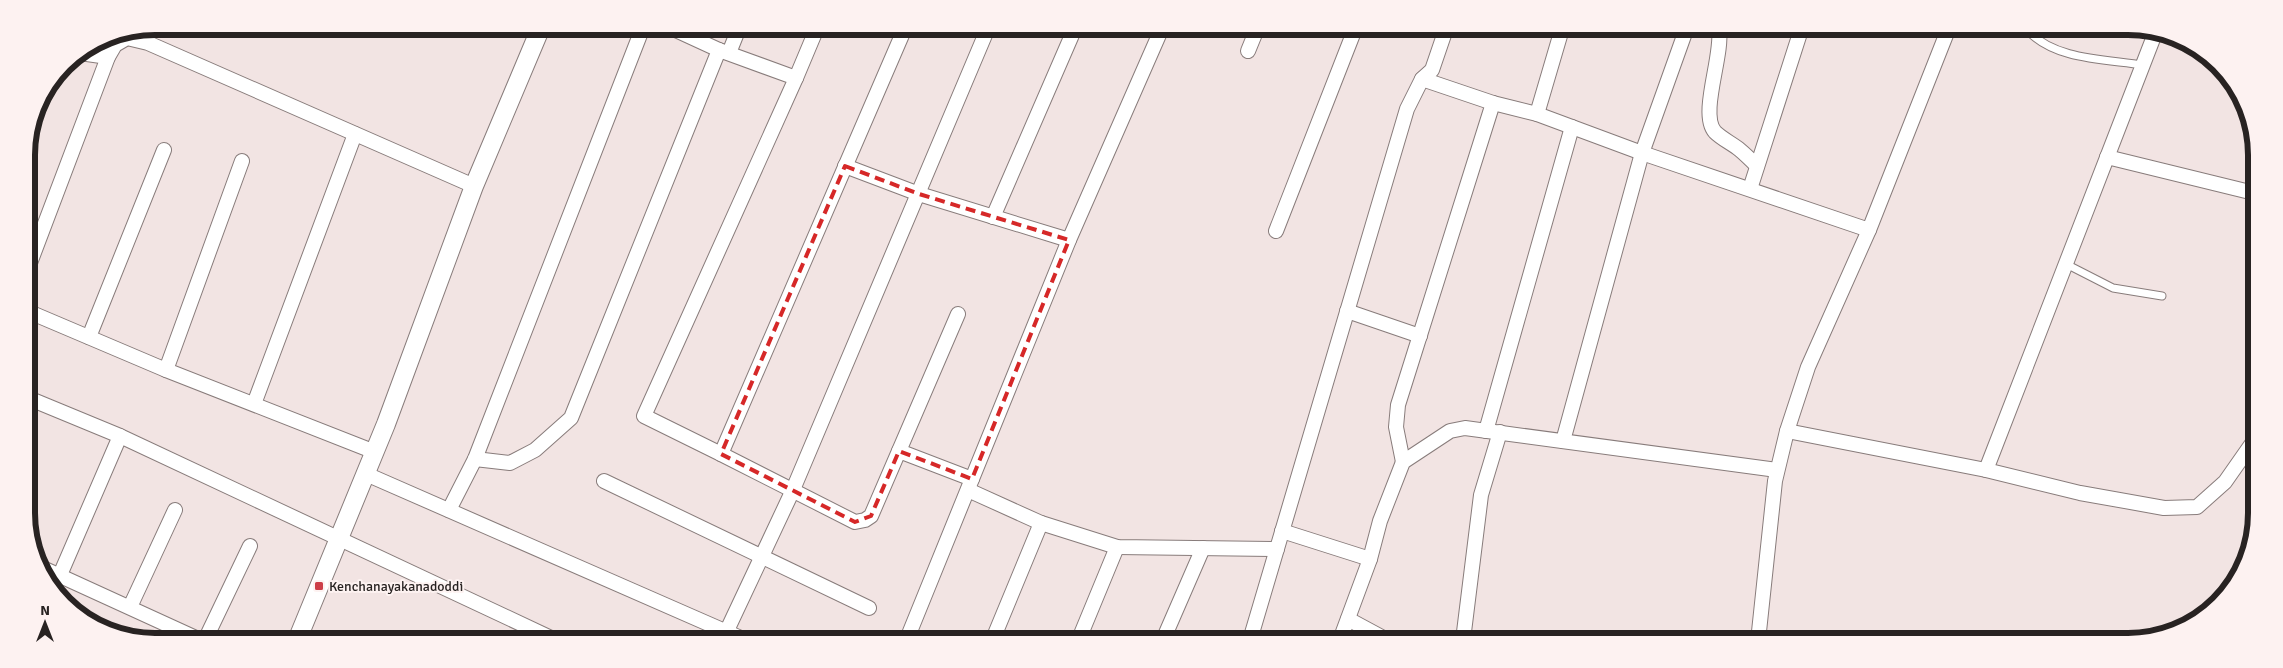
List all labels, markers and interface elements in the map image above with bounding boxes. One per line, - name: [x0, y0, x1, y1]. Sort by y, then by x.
- place label: Kenchanayakanadoddi: [329, 578, 463, 595]
- marker: Kenchanayakanadoddi: [313, 580, 325, 592]
- north arrow: [20, 598, 70, 648]
- text: N: [40, 602, 50, 619]

